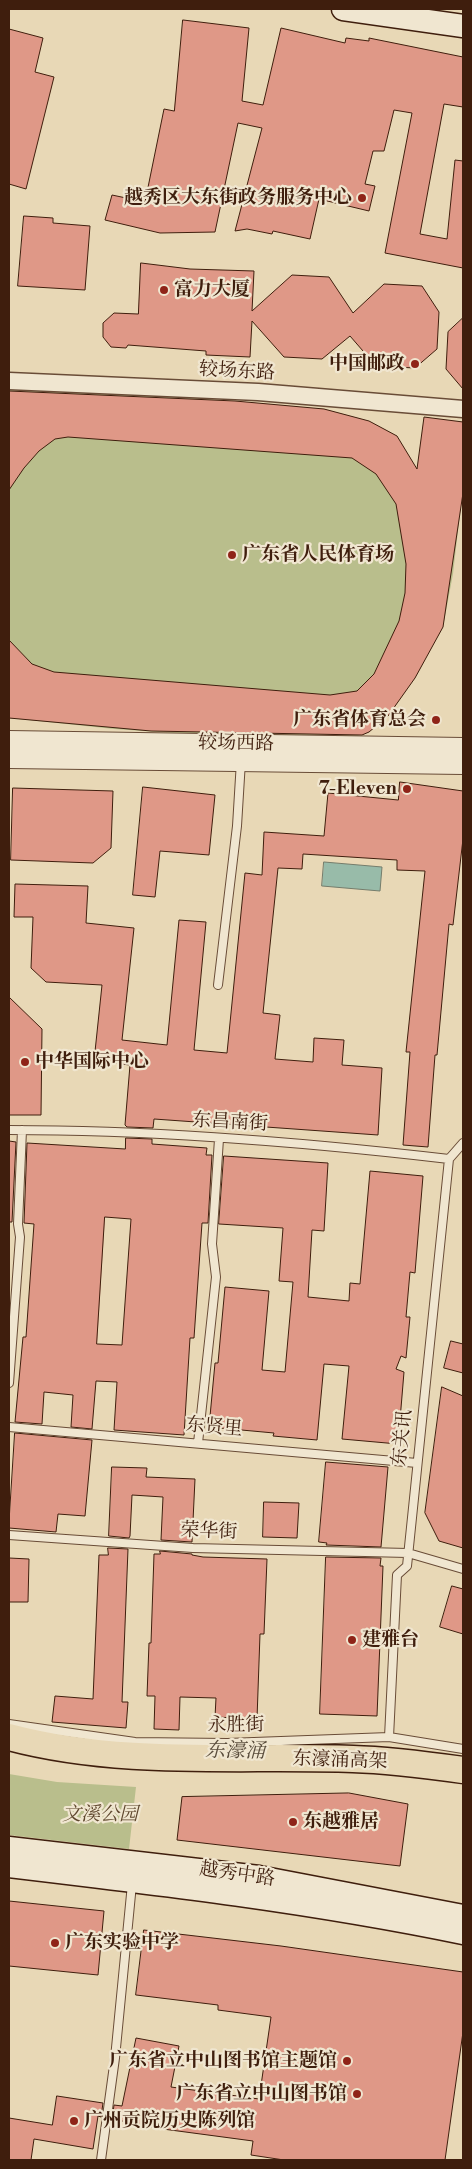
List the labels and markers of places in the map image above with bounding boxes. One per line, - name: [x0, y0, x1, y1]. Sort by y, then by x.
- place label: 越秀区大东街政务服务中心: [124, 187, 352, 209]
- marker: 越秀区大东街政务服务中心: [356, 192, 368, 204]
- place label: 富力大厦: [174, 279, 250, 301]
- marker: 富力大厦: [158, 284, 170, 296]
- place label: 中国邮政: [329, 353, 405, 375]
- marker: 中国邮政: [409, 358, 421, 370]
- place label: 广东省人民体育场: [242, 544, 394, 566]
- marker: 广东省人民体育场: [226, 549, 238, 561]
- place label: 广东省体育总会: [293, 709, 426, 731]
- marker: 广东省体育总会: [430, 714, 442, 726]
- place label: 7-Eleven: [319, 778, 397, 800]
- marker: 7-Eleven: [401, 783, 413, 795]
- place label: 中华国际中心: [35, 1051, 149, 1073]
- marker: 中华国际中心: [19, 1056, 31, 1068]
- place label: 建雅台: [362, 1629, 419, 1651]
- marker: 建雅台: [346, 1634, 358, 1646]
- place label: 东越雅居: [303, 1811, 379, 1833]
- marker: 东越雅居: [287, 1816, 299, 1828]
- place label: 广东实验中学: [65, 1932, 179, 1954]
- marker: 广东实验中学: [49, 1937, 61, 1949]
- place label: 广东省立中山图书馆主题馆: [109, 2050, 337, 2072]
- marker: 广东省立中山图书馆主题馆: [341, 2055, 353, 2067]
- place label: 广东省立中山图书馆: [176, 2083, 347, 2105]
- marker: 广东省立中山图书馆: [351, 2088, 363, 2100]
- place label: 广州贡院历史陈列馆: [84, 2110, 255, 2132]
- marker: 广州贡院历史陈列馆: [68, 2115, 80, 2127]

